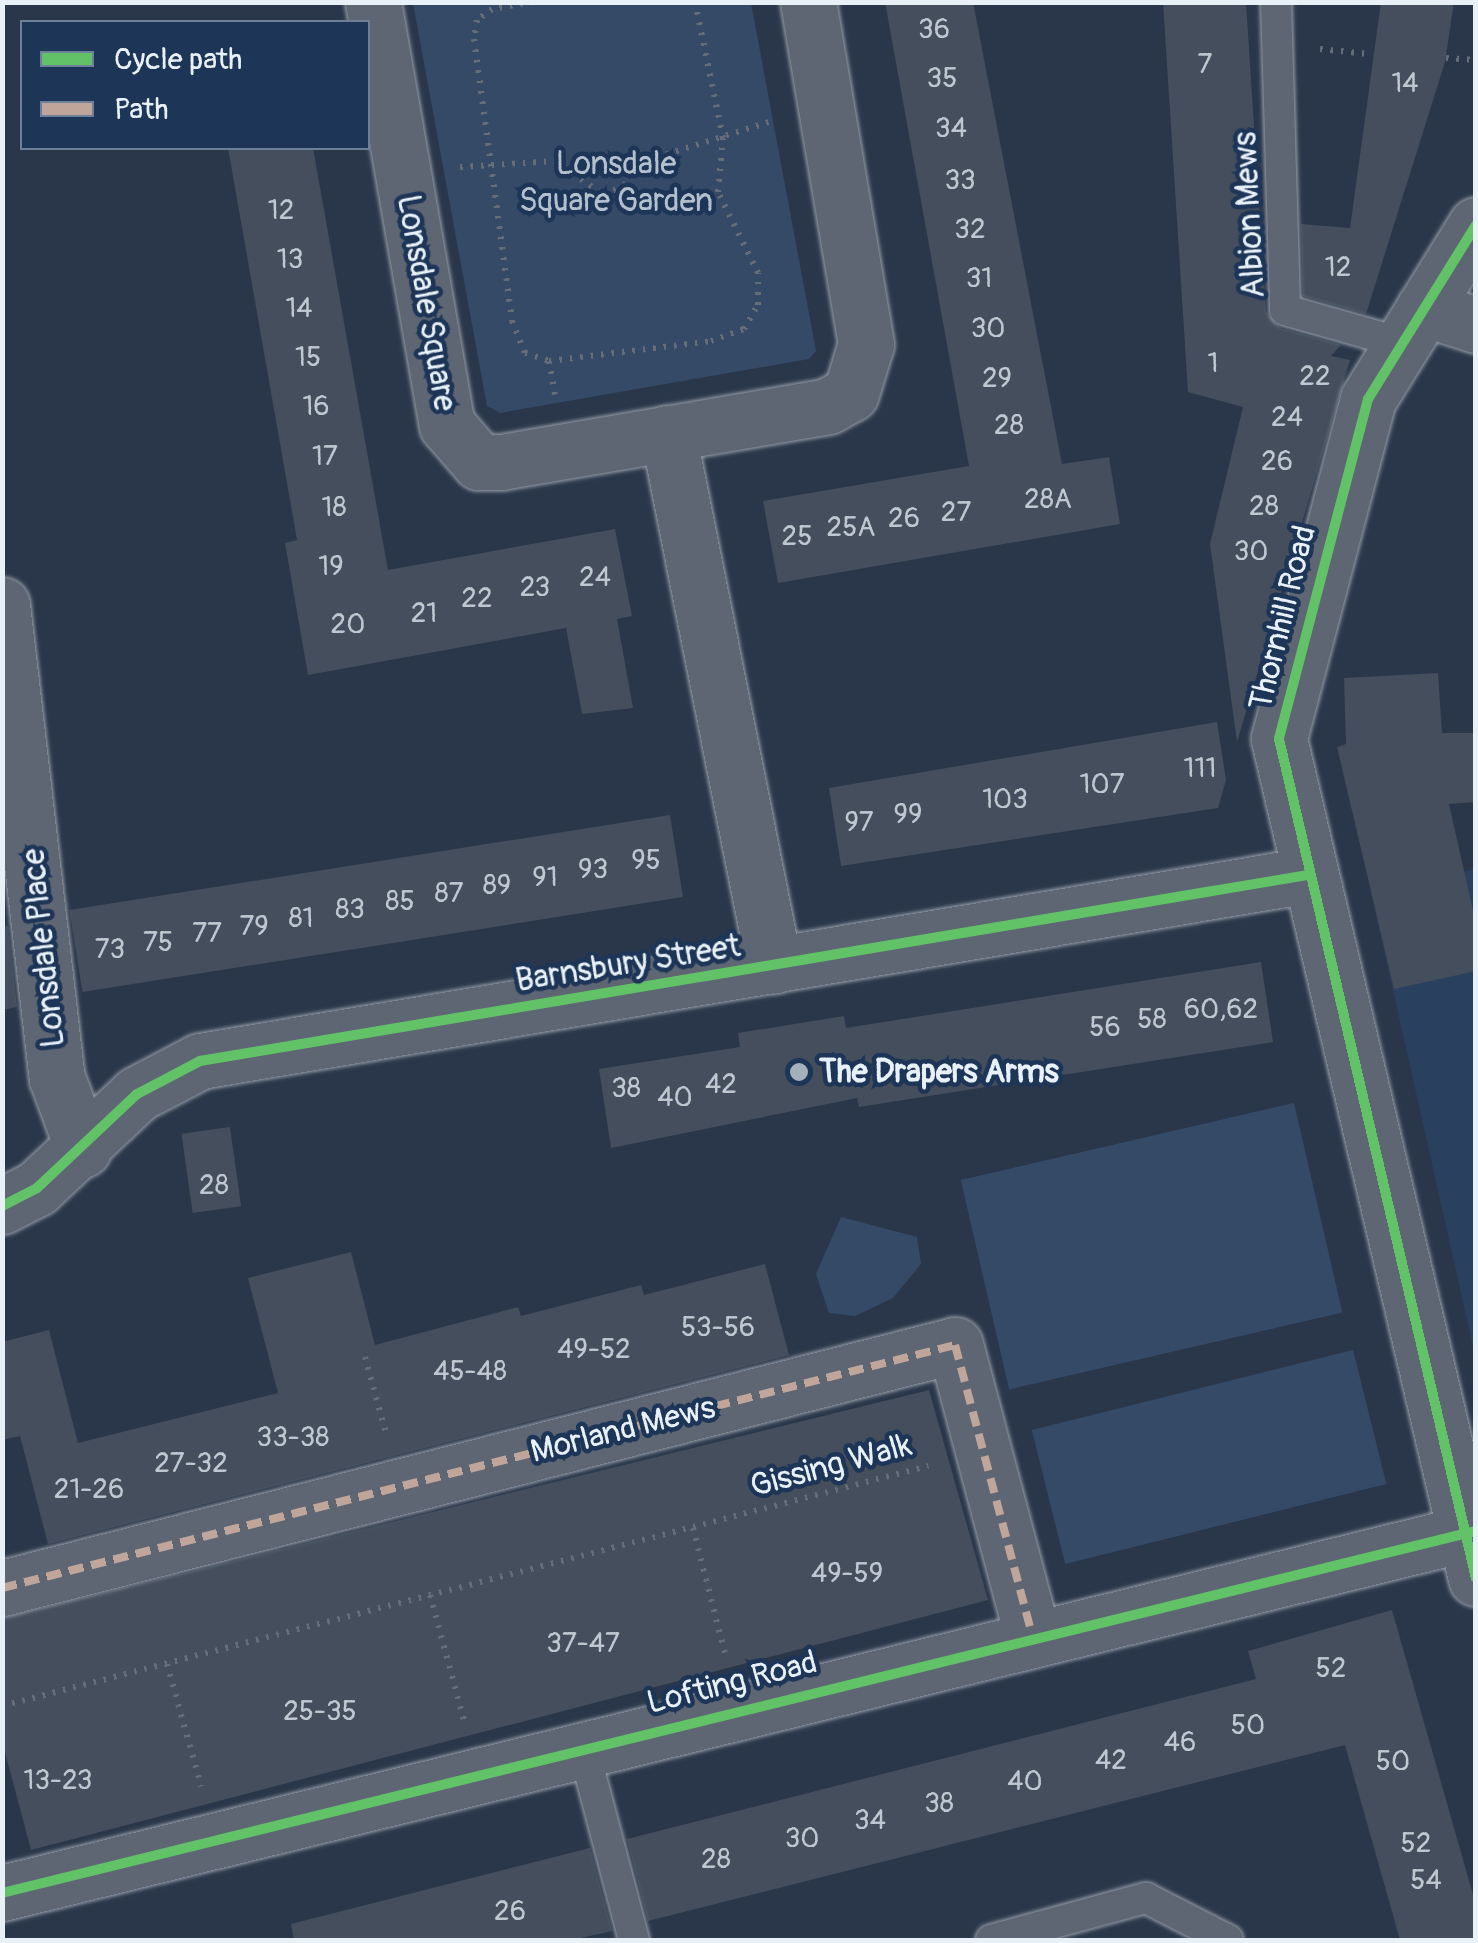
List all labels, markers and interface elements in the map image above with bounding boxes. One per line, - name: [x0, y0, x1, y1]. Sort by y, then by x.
- house number: 36: [918, 13, 950, 47]
- legend: [20, 20, 370, 150]
- text: Cycle path: [114, 41, 242, 78]
- house number: 7: [1198, 48, 1212, 82]
- house number: 35: [927, 62, 957, 96]
- house number: 14: [1391, 67, 1419, 101]
- text: Path: [114, 91, 169, 128]
- house number: 34: [935, 112, 967, 146]
- street label: Albion Mews: [1226, 131, 1274, 299]
- park label: Lonsdale Square Garden: [519, 146, 713, 221]
- house number: 33: [944, 164, 976, 198]
- street label: Lonsdale Square: [388, 192, 464, 414]
- house number: 12: [268, 194, 294, 228]
- house number: 32: [954, 213, 986, 247]
- house number: 13: [277, 243, 303, 277]
- house number: 12: [1325, 251, 1351, 285]
- house number: 31: [966, 262, 992, 296]
- house number: 14: [285, 292, 313, 326]
- house number: 30: [971, 312, 1005, 346]
- house number: 15: [295, 341, 321, 375]
- house number: 1: [1208, 347, 1218, 381]
- house number: 22: [1299, 360, 1331, 394]
- house number: 29: [982, 362, 1012, 396]
- house number: 16: [302, 390, 330, 424]
- house number: 24: [1271, 401, 1303, 435]
- house number: 28: [994, 409, 1024, 443]
- house number: 17: [312, 440, 338, 474]
- house number: 26: [1261, 445, 1293, 479]
- house number: 28A: [1024, 483, 1072, 517]
- house number: 28: [1249, 490, 1279, 524]
- house number: 18: [321, 491, 347, 525]
- house number: 27: [941, 496, 971, 530]
- house number: 26: [888, 502, 920, 536]
- house number: 25A: [827, 511, 875, 545]
- house number: 25: [782, 520, 812, 554]
- street label: Thornhill Road: [1242, 522, 1324, 714]
- house number: 30: [1234, 535, 1268, 569]
- house number: 19: [318, 550, 344, 584]
- house number: 24: [579, 561, 611, 595]
- house number: 23: [520, 571, 550, 605]
- house number: 22: [461, 582, 493, 616]
- house number: 21: [411, 597, 437, 631]
- house number: 20: [331, 608, 365, 642]
- house number: 111: [1184, 752, 1216, 786]
- house number: 107: [1080, 768, 1124, 802]
- house number: 103: [982, 783, 1028, 817]
- house number: 99: [894, 798, 922, 832]
- house number: 97: [844, 806, 874, 840]
- house number: 95: [631, 844, 661, 878]
- street label: Lonsdale Place: [14, 847, 74, 1049]
- house number: 93: [578, 853, 608, 887]
- house number: 91: [532, 861, 558, 895]
- house number: 89: [483, 869, 511, 903]
- house number: 87: [435, 877, 463, 911]
- house number: 85: [385, 885, 415, 919]
- house number: 83: [335, 893, 365, 927]
- house number: 81: [288, 902, 314, 936]
- house number: 79: [239, 910, 269, 944]
- house number: 77: [192, 917, 222, 951]
- house number: 75: [143, 926, 173, 960]
- street label: Barnsbury Street: [513, 927, 743, 1001]
- house number: 73: [95, 933, 125, 967]
- house number: 60,62: [1184, 993, 1258, 1027]
- house number: 58: [1137, 1003, 1167, 1037]
- house number: 56: [1089, 1011, 1121, 1045]
- place label: The Drapers Arms: [819, 1053, 1059, 1091]
- marker: The Drapers Arms: [788, 1061, 810, 1083]
- house number: 42: [705, 1068, 737, 1102]
- house number: 38: [611, 1072, 641, 1106]
- house number: 40: [657, 1081, 693, 1115]
- house number: 28: [199, 1169, 229, 1203]
- house number: 53-56: [681, 1311, 755, 1345]
- house number: 49-52: [557, 1333, 631, 1367]
- house number: 45-48: [433, 1355, 507, 1389]
- street label: Morland Mews: [527, 1389, 719, 1471]
- house number: 33-38: [257, 1421, 329, 1455]
- street label: Gissing Walk: [746, 1426, 916, 1506]
- house number: 27-32: [154, 1447, 228, 1481]
- house number: 21-26: [54, 1473, 124, 1507]
- house number: 49-59: [811, 1557, 883, 1591]
- house number: 37-47: [546, 1627, 620, 1661]
- street label: Lofting Road: [643, 1643, 821, 1723]
- house number: 52: [1316, 1652, 1346, 1686]
- house number: 25-35: [283, 1695, 357, 1729]
- house number: 50: [1231, 1709, 1265, 1743]
- house number: 46: [1164, 1726, 1196, 1760]
- house number: 42: [1095, 1744, 1127, 1778]
- house number: 50: [1376, 1745, 1410, 1779]
- house number: 13-23: [24, 1764, 92, 1798]
- house number: 40: [1007, 1765, 1043, 1799]
- house number: 38: [924, 1787, 954, 1821]
- house number: 34: [854, 1804, 886, 1838]
- house number: 30: [785, 1822, 819, 1856]
- house number: 52: [1401, 1827, 1431, 1861]
- house number: 28: [701, 1843, 731, 1877]
- house number: 54: [1410, 1864, 1442, 1898]
- house number: 26: [494, 1895, 526, 1929]

